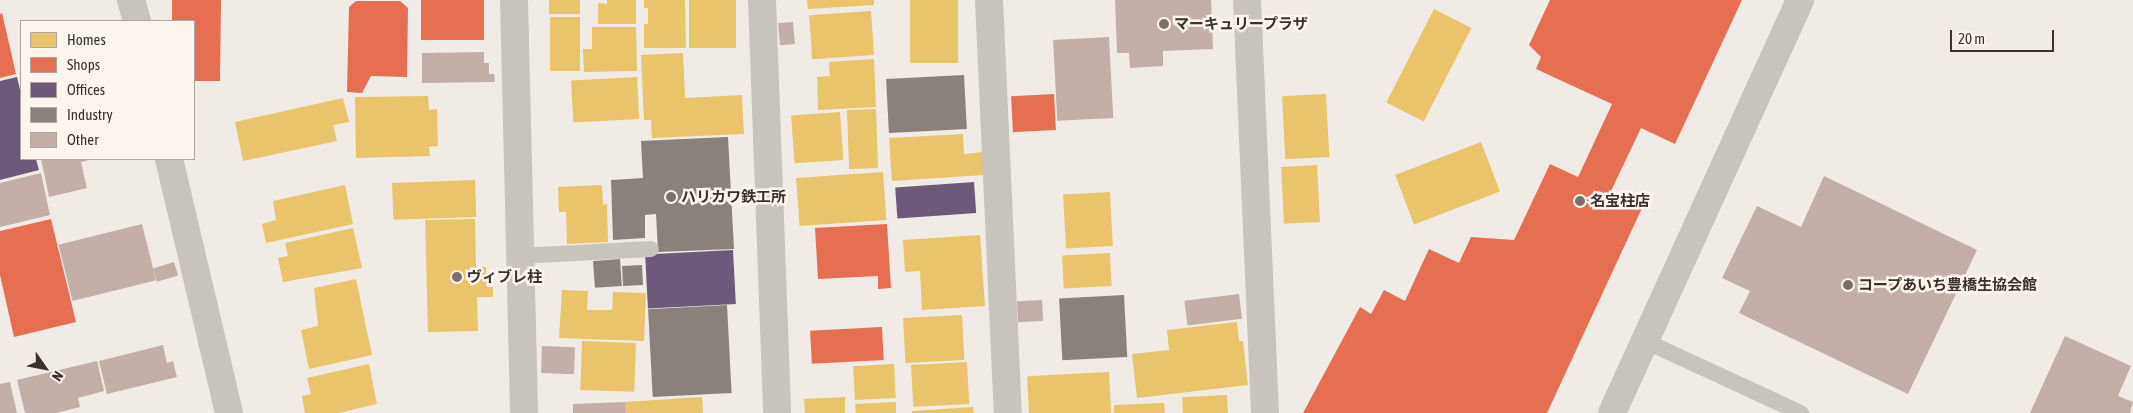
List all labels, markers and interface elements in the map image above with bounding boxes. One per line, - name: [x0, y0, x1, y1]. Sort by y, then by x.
- place label: マーキュリープラザ: [1174, 15, 1309, 33]
- marker: マーキュリープラザ: [1158, 18, 1170, 30]
- legend: [20, 20, 195, 160]
- scale bar: [1953, 20, 2057, 52]
- text: 20 m: [1958, 30, 1985, 47]
- text: Homes: [67, 31, 106, 48]
- text: Shops: [67, 56, 100, 73]
- text: Offices: [67, 81, 105, 98]
- text: Industry: [67, 106, 113, 123]
- text: Other: [67, 131, 99, 148]
- place label: ハリカワ鉄工所: [681, 188, 786, 206]
- marker: ハリカワ鉄工所: [665, 191, 677, 203]
- place label: 名宝柱店: [1590, 192, 1650, 210]
- marker: 名宝柱店: [1574, 195, 1586, 207]
- place label: ヴィブレ柱: [467, 268, 542, 286]
- marker: ヴィブレ柱: [451, 271, 463, 283]
- place label: コープあいち豊橋生協会館: [1858, 276, 2038, 294]
- marker: コープあいち豊橋生協会館: [1842, 279, 1854, 291]
- north arrow: [20, 343, 70, 393]
- text: N: [49, 368, 67, 384]

